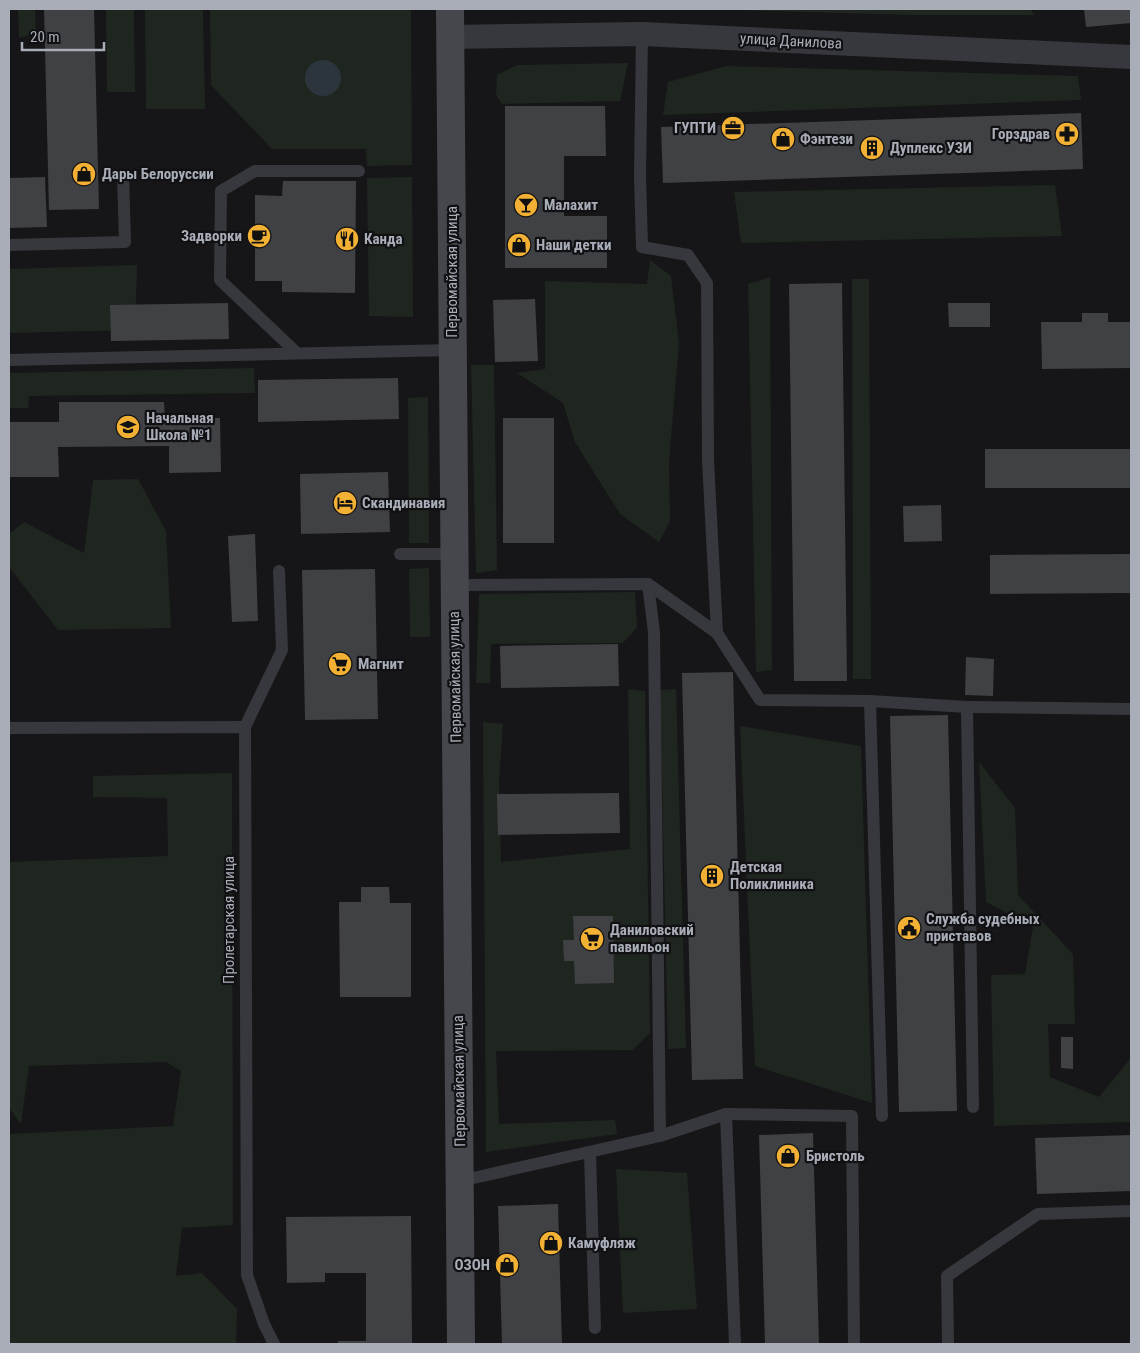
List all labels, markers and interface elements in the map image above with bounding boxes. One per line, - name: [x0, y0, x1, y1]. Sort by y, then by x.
- scale bar: [22, 20, 105, 52]
- text: 20 m: [30, 28, 60, 46]
- street label: улица Данилова: [740, 29, 842, 53]
- office icon: ГУПТИ: [720, 115, 746, 141]
- place label: ГУПТИ: [674, 119, 716, 137]
- pharmacy icon: Горздрав: [1054, 121, 1080, 147]
- place label: Горздрав: [992, 125, 1050, 143]
- shop icon: Фэнтези: [770, 126, 796, 152]
- place label: Фэнтези: [800, 130, 853, 148]
- building icon: Дуплекс УЗИ: [859, 135, 885, 161]
- place label: Дуплекс УЗИ: [890, 139, 972, 157]
- shop icon: Дары Белоруссии: [71, 161, 97, 187]
- place label: Дары Белоруссии: [102, 165, 214, 183]
- bar icon: Малахит: [513, 192, 539, 218]
- place label: Малахит: [544, 196, 598, 214]
- street label: Первомайская улица: [443, 206, 461, 338]
- cafe icon: Задворки: [246, 223, 272, 249]
- restaurant icon: Канда: [334, 226, 360, 252]
- place label: Задворки: [181, 227, 242, 245]
- place label: Канда: [364, 230, 403, 248]
- shop icon: Наши детки: [506, 232, 532, 258]
- place label: Наши детки: [536, 236, 612, 254]
- place label: Начальная Школа №1: [146, 409, 214, 444]
- school or university icon: Начальная Школа №1: [115, 414, 141, 440]
- hotel icon: Скандинавия: [332, 490, 358, 516]
- place label: Скандинавия: [362, 494, 445, 512]
- street label: Первомайская улица: [445, 611, 465, 743]
- supermarket icon: Магнит: [327, 651, 353, 677]
- place label: Магнит: [358, 655, 404, 673]
- street label: Пролетарская улица: [220, 856, 238, 984]
- place label: Детская Поликлиника: [730, 858, 814, 893]
- building icon: Детская Поликлиника: [699, 863, 725, 889]
- place label: Служба судебных приставов: [926, 910, 1040, 945]
- public building icon: Служба судебных приставов: [896, 915, 922, 941]
- place label: Даниловский павильон: [610, 921, 694, 956]
- supermarket icon: Даниловский павильон: [579, 926, 605, 952]
- street label: Первомайская улица: [449, 1015, 469, 1147]
- shop icon: Бристоль: [775, 1143, 801, 1169]
- place label: Бристоль: [806, 1147, 865, 1165]
- shop icon: Камуфляж: [538, 1230, 564, 1256]
- place label: Камуфляж: [568, 1234, 636, 1252]
- shop icon: ОЗОН: [494, 1252, 520, 1278]
- place label: ОЗОН: [455, 1256, 490, 1274]

